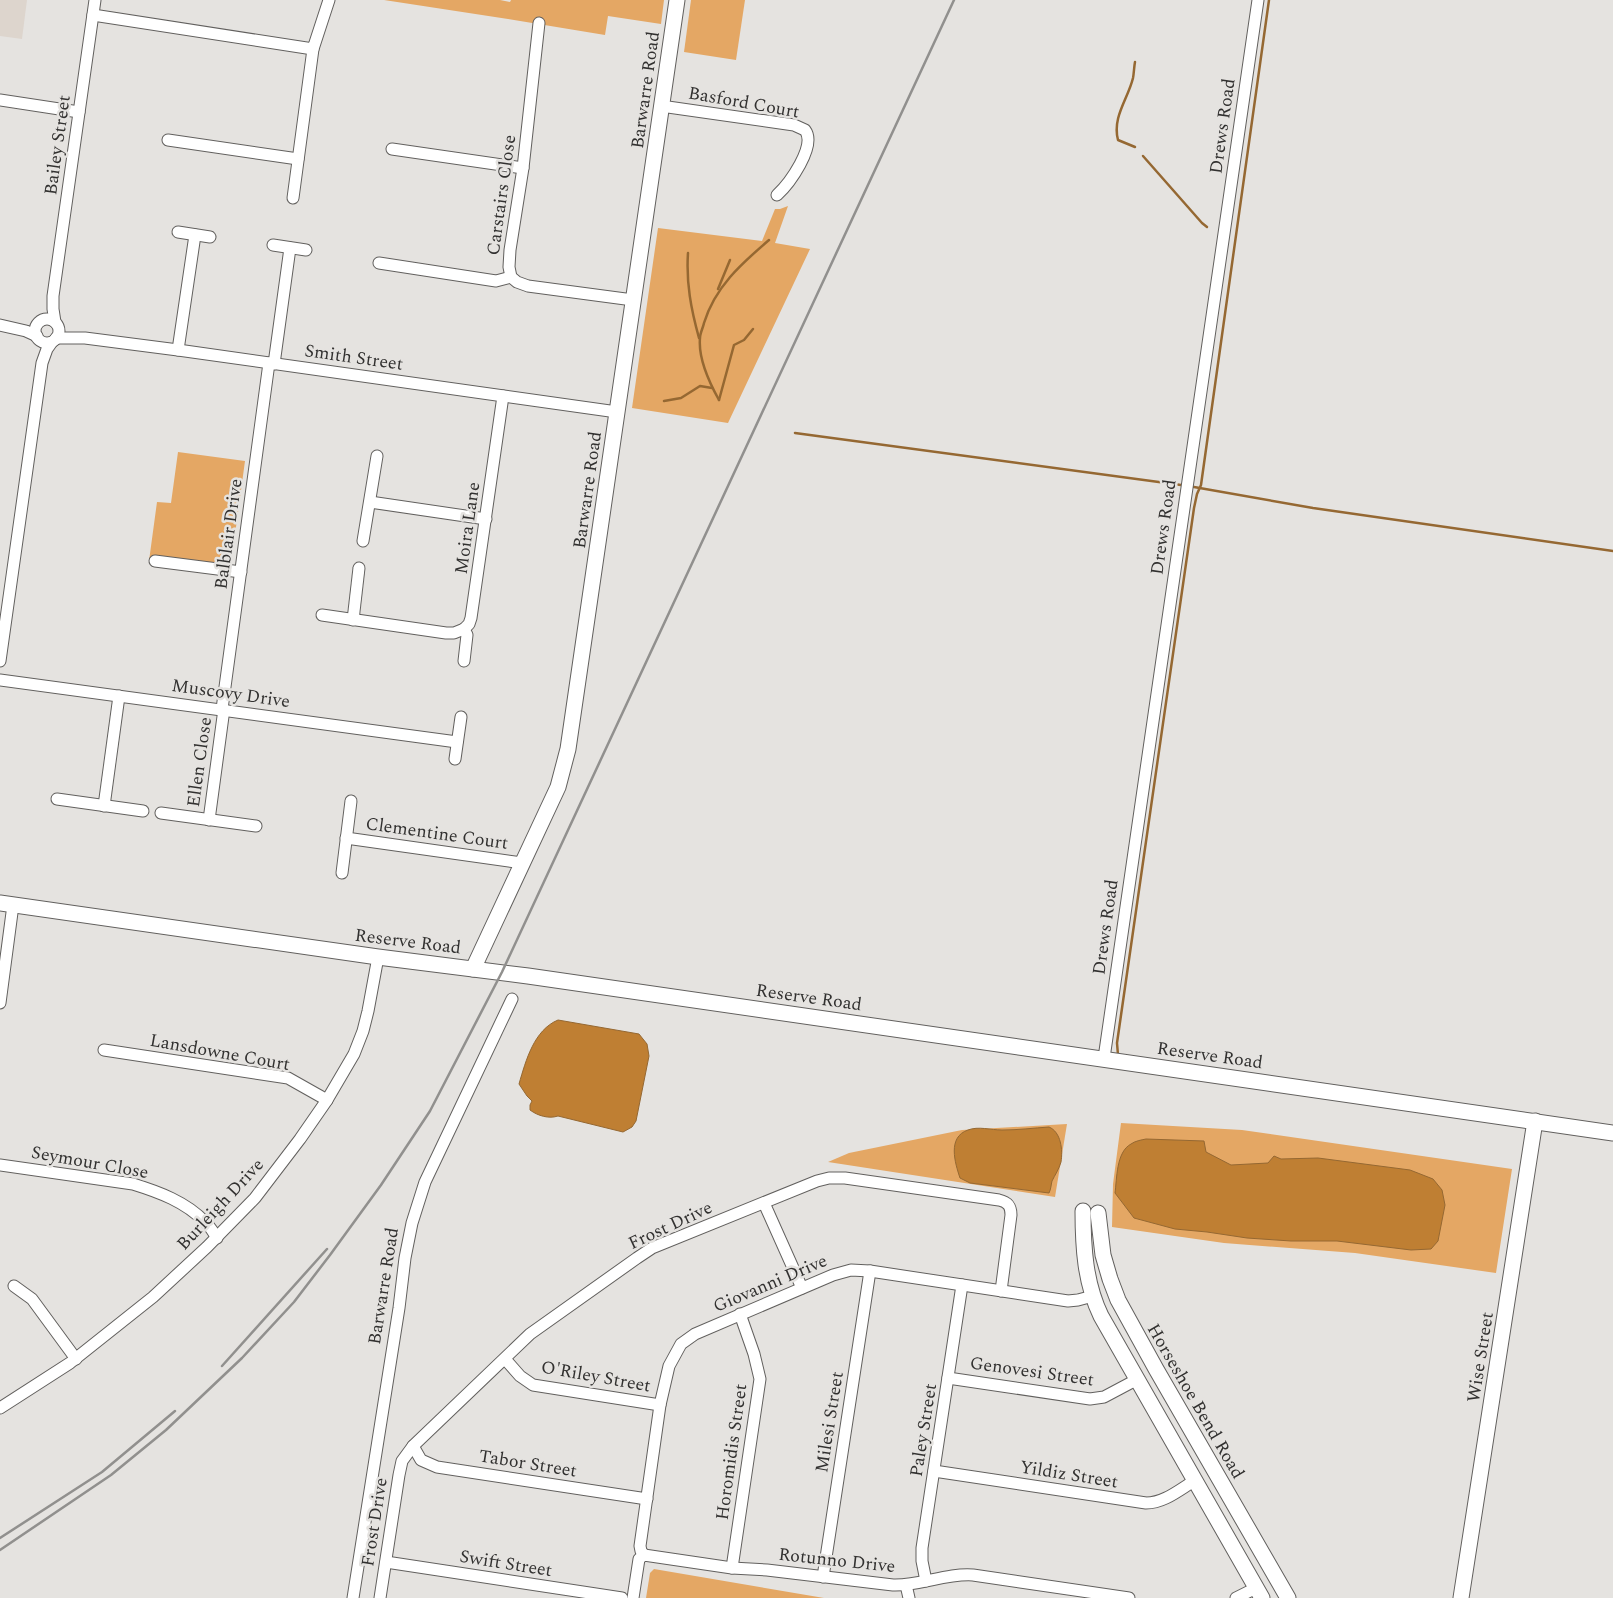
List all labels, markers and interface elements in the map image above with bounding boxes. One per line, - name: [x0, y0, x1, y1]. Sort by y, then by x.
- street label: Barwarre Road: [624, 30, 667, 150]
- street label: Drews Road: [1202, 77, 1243, 176]
- street label: Basford Court: [686, 79, 802, 126]
- street label: Bailey Street: [37, 93, 78, 197]
- street label: Carstairs Close: [480, 133, 523, 257]
- street label: Smith Street: [303, 337, 405, 378]
- street label: Barwarre Road: [566, 430, 609, 550]
- street label: Balblair Drive: [207, 477, 250, 591]
- street label: Drews Road: [1143, 478, 1184, 577]
- street label: Moira Lane: [448, 480, 487, 576]
- street label: Muscovy Drive: [170, 672, 292, 715]
- street label: Ellen Close: [180, 715, 219, 809]
- street label: Clementine Court: [364, 810, 510, 857]
- street label: Drews Road: [1085, 878, 1126, 977]
- street label: Reserve Road: [353, 922, 463, 961]
- street label: Reserve Road: [754, 977, 864, 1018]
- street label: Lansdowne Court: [148, 1027, 292, 1078]
- street label: Reserve Road: [1155, 1035, 1265, 1076]
- street label: Seymour Close: [29, 1139, 151, 1186]
- street label: Burleigh Drive: [170, 1152, 270, 1256]
- street label: Frost Drive: [624, 1194, 717, 1257]
- street label: Barwarre Road: [361, 1226, 406, 1347]
- street label: Giovanni Drive: [709, 1247, 831, 1320]
- street label: Wise Street: [1460, 1310, 1501, 1404]
- street label: Horseshoe Bend Road: [1140, 1318, 1251, 1484]
- street label: Genovesi Street: [968, 1349, 1096, 1394]
- street label: O'Riley Street: [539, 1354, 653, 1399]
- street label: Milesi Street: [808, 1370, 851, 1475]
- street label: Paley Street: [903, 1381, 944, 1479]
- street label: Horomidis Street: [709, 1382, 754, 1522]
- street label: Tabor Street: [477, 1442, 579, 1485]
- street label: Yildiz Street: [1018, 1453, 1120, 1496]
- street label: Frost Drive: [354, 1476, 395, 1569]
- street label: Rotunno Drive: [777, 1541, 897, 1580]
- street label: Swift Street: [458, 1543, 554, 1584]

